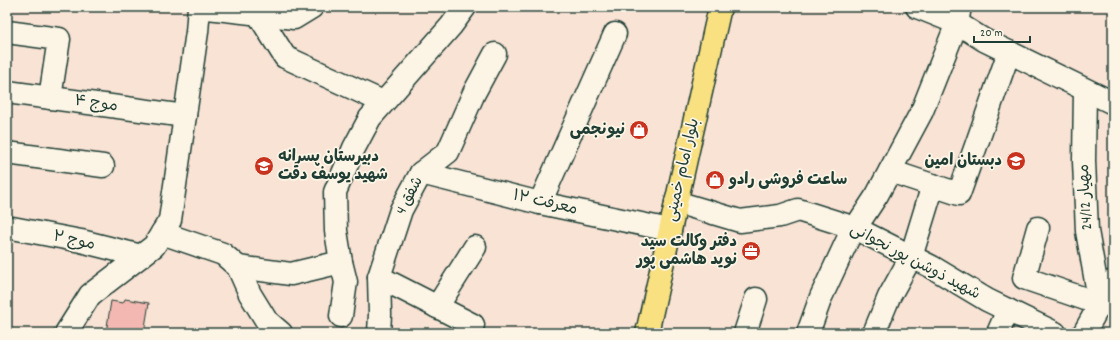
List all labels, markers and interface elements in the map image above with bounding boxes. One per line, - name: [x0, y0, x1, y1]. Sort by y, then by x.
- scale bar: [974, 18, 1030, 44]
- text: 20 m: [980, 25, 1003, 42]
- street label: موج ۴: [73, 90, 119, 118]
- street label: بلوار امام خمینی: [660, 116, 706, 224]
- place label: نیونجمی: [570, 119, 625, 142]
- shop icon: نیونجمی: [628, 119, 650, 141]
- place label: دبیرستان پسرانه شهید یوسف دقت: [278, 146, 388, 187]
- place label: دبستان امین: [925, 150, 1002, 173]
- school or university icon: دبستان امین: [1005, 150, 1027, 172]
- school or university icon: دبیرستان پسرانه شهید یوسف دقت: [253, 155, 275, 177]
- street label: مهیار 24/12: [1073, 163, 1099, 231]
- shop icon: ساعت فروشی رادو: [704, 169, 726, 191]
- place label: ساعت فروشی رادو: [728, 169, 847, 192]
- street label: شفق 4: [390, 173, 430, 219]
- street label: معرفت ۱۲: [510, 184, 580, 222]
- street label: شهید ذوشن پور نجوانی: [846, 218, 984, 306]
- street label: موج ۲: [51, 225, 97, 257]
- place label: دفتر وکالت سید نوید هاشمی پور: [635, 231, 737, 272]
- office icon: دفتر وکالت سید نوید هاشمی پور: [740, 240, 762, 262]

